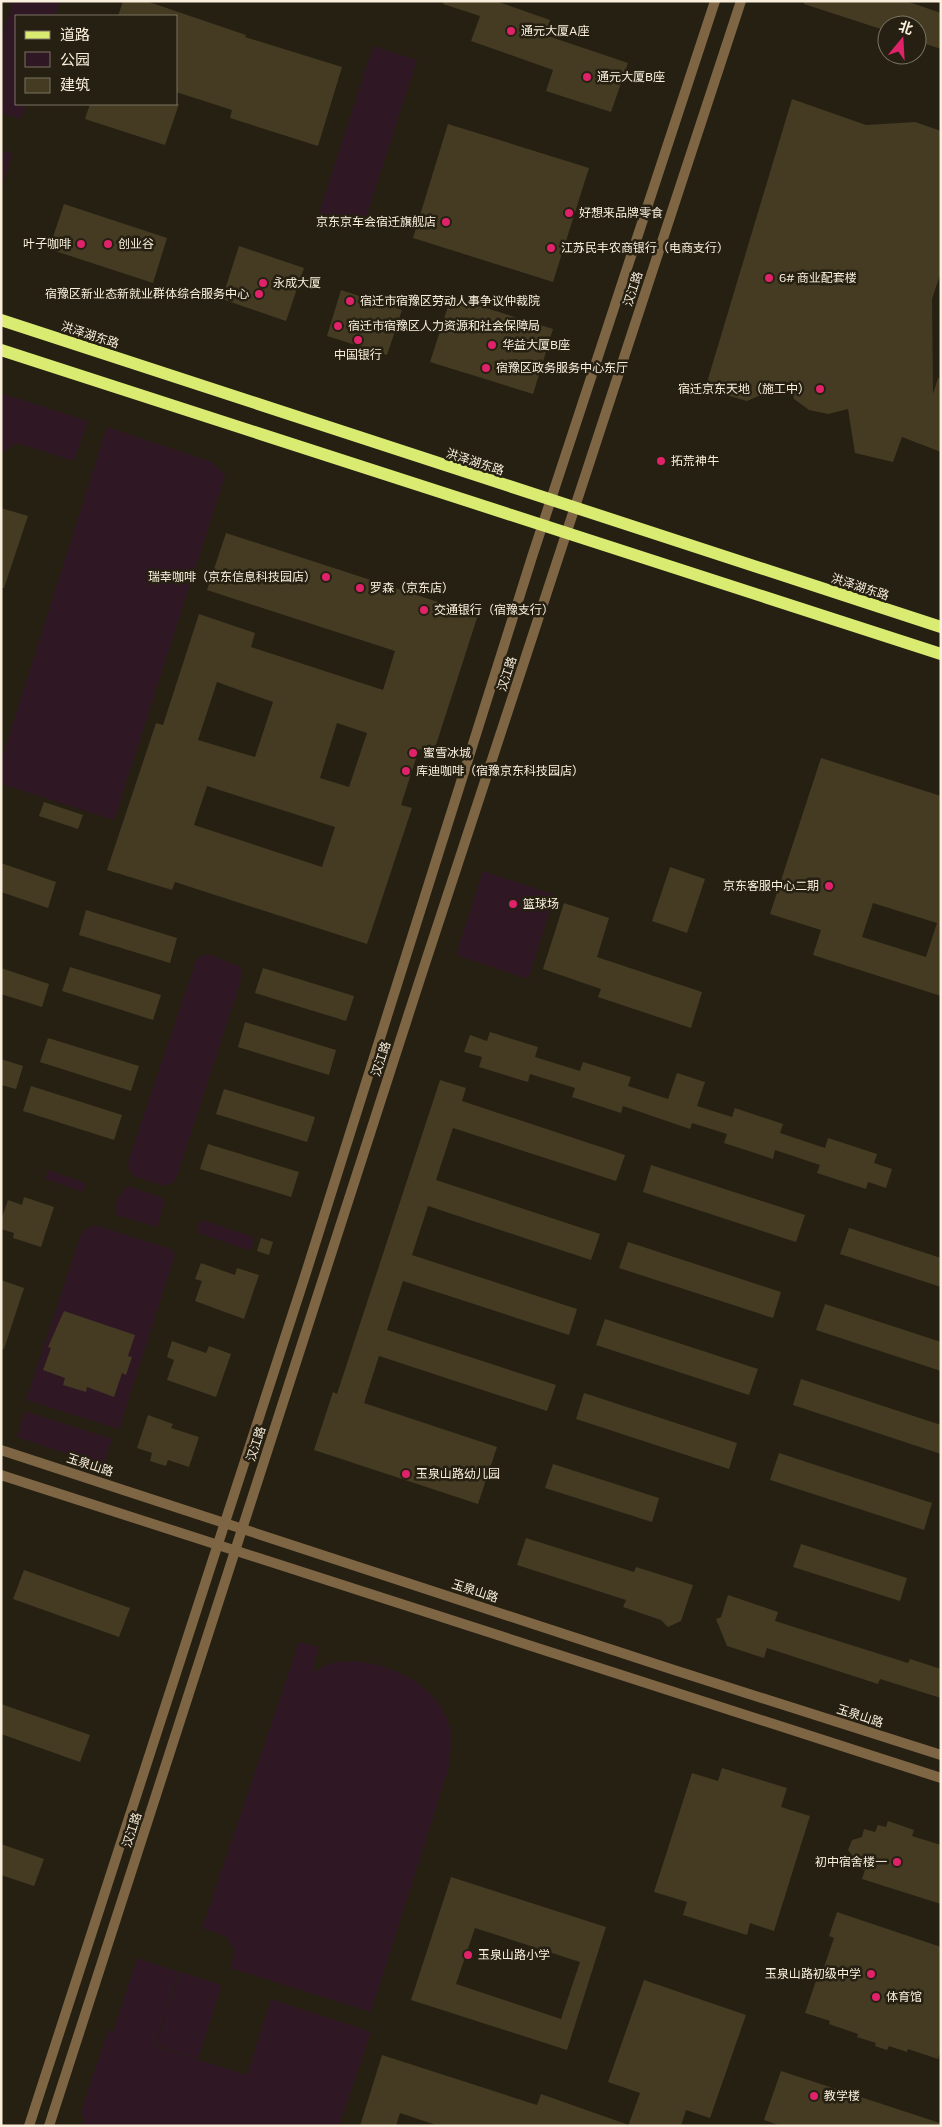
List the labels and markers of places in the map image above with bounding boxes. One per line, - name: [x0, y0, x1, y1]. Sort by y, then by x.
- place label: 通元大厦A座: [521, 23, 589, 37]
- marker: 通元大厦A座: [505, 25, 517, 37]
- place label: 通元大厦B座: [597, 69, 665, 83]
- marker: 通元大厦B座: [581, 71, 593, 83]
- place label: 好想来品牌零食: [579, 205, 663, 219]
- marker: 好想来品牌零食: [563, 207, 575, 219]
- place label: 京东京车会宿迁旗舰店: [316, 214, 436, 228]
- marker: 京东京车会宿迁旗舰店: [440, 216, 452, 228]
- place label: 叶子咖啡: [23, 236, 71, 250]
- place label: 创业谷: [118, 236, 154, 250]
- marker: 叶子咖啡: [75, 238, 87, 250]
- marker: 创业谷: [102, 238, 114, 250]
- place label: 江苏民丰农商银行（电商支行）: [561, 240, 729, 254]
- marker: 江苏民丰农商银行（电商支行）: [545, 242, 557, 254]
- place label: 6# 商业配套楼: [779, 270, 857, 284]
- marker: 6# 商业配套楼: [763, 272, 775, 284]
- place label: 永成大厦: [273, 275, 321, 289]
- marker: 永成大厦: [257, 277, 269, 289]
- place label: 宿豫区新业态新就业群体综合服务中心: [45, 286, 249, 300]
- marker: 宿豫区新业态新就业群体综合服务中心: [253, 288, 265, 300]
- place label: 宿迁市宿豫区劳动人事争议仲裁院: [360, 293, 540, 307]
- marker: 宿迁市宿豫区劳动人事争议仲裁院: [344, 295, 356, 307]
- place label: 宿迁市宿豫区人力资源和社会保障局: [348, 318, 540, 332]
- marker: 宿迁市宿豫区人力资源和社会保障局: [332, 320, 344, 332]
- marker: 中国银行: [352, 334, 364, 346]
- place label: 华益大厦B座: [502, 337, 570, 351]
- marker: 华益大厦B座: [486, 339, 498, 351]
- place label: 中国银行: [334, 347, 382, 361]
- place label: 宿豫区政务服务中心东厅: [496, 360, 628, 374]
- marker: 宿豫区政务服务中心东厅: [480, 362, 492, 374]
- place label: 宿迁京东天地（施工中）: [678, 381, 810, 395]
- marker: 宿迁京东天地（施工中）: [814, 383, 826, 395]
- place label: 拓荒神牛: [671, 453, 719, 467]
- marker: 拓荒神牛: [655, 455, 667, 467]
- place label: 瑞幸咖啡（京东信息科技园店）: [148, 569, 316, 583]
- marker: 瑞幸咖啡（京东信息科技园店）: [320, 571, 332, 583]
- place label: 罗森（京东店）: [370, 580, 454, 594]
- marker: 罗森（京东店）: [354, 582, 366, 594]
- place label: 交通银行（宿豫支行）: [434, 602, 554, 616]
- marker: 交通银行（宿豫支行）: [418, 604, 430, 616]
- place label: 蜜雪冰城: [423, 745, 471, 759]
- marker: 蜜雪冰城: [407, 747, 419, 759]
- place label: 库迪咖啡（宿豫京东科技园店）: [416, 763, 584, 777]
- marker: 库迪咖啡（宿豫京东科技园店）: [400, 765, 412, 777]
- place label: 京东客服中心二期: [723, 878, 819, 892]
- marker: 京东客服中心二期: [823, 880, 835, 892]
- place label: 篮球场: [523, 896, 559, 910]
- marker: 篮球场: [507, 898, 519, 910]
- place label: 玉泉山路幼儿园: [416, 1466, 500, 1480]
- marker: 玉泉山路幼儿园: [400, 1468, 412, 1480]
- place label: 初中宿舍楼一: [815, 1854, 887, 1868]
- marker: 初中宿舍楼一: [891, 1856, 903, 1868]
- place label: 玉泉山路小学: [478, 1947, 550, 1961]
- marker: 玉泉山路小学: [462, 1949, 474, 1961]
- place label: 玉泉山路初级中学: [765, 1966, 861, 1980]
- marker: 玉泉山路初级中学: [865, 1968, 877, 1980]
- place label: 体育馆: [886, 1989, 922, 2003]
- marker: 体育馆: [870, 1991, 882, 2003]
- place label: 教学楼: [824, 2088, 860, 2102]
- marker: 教学楼: [808, 2090, 820, 2102]

